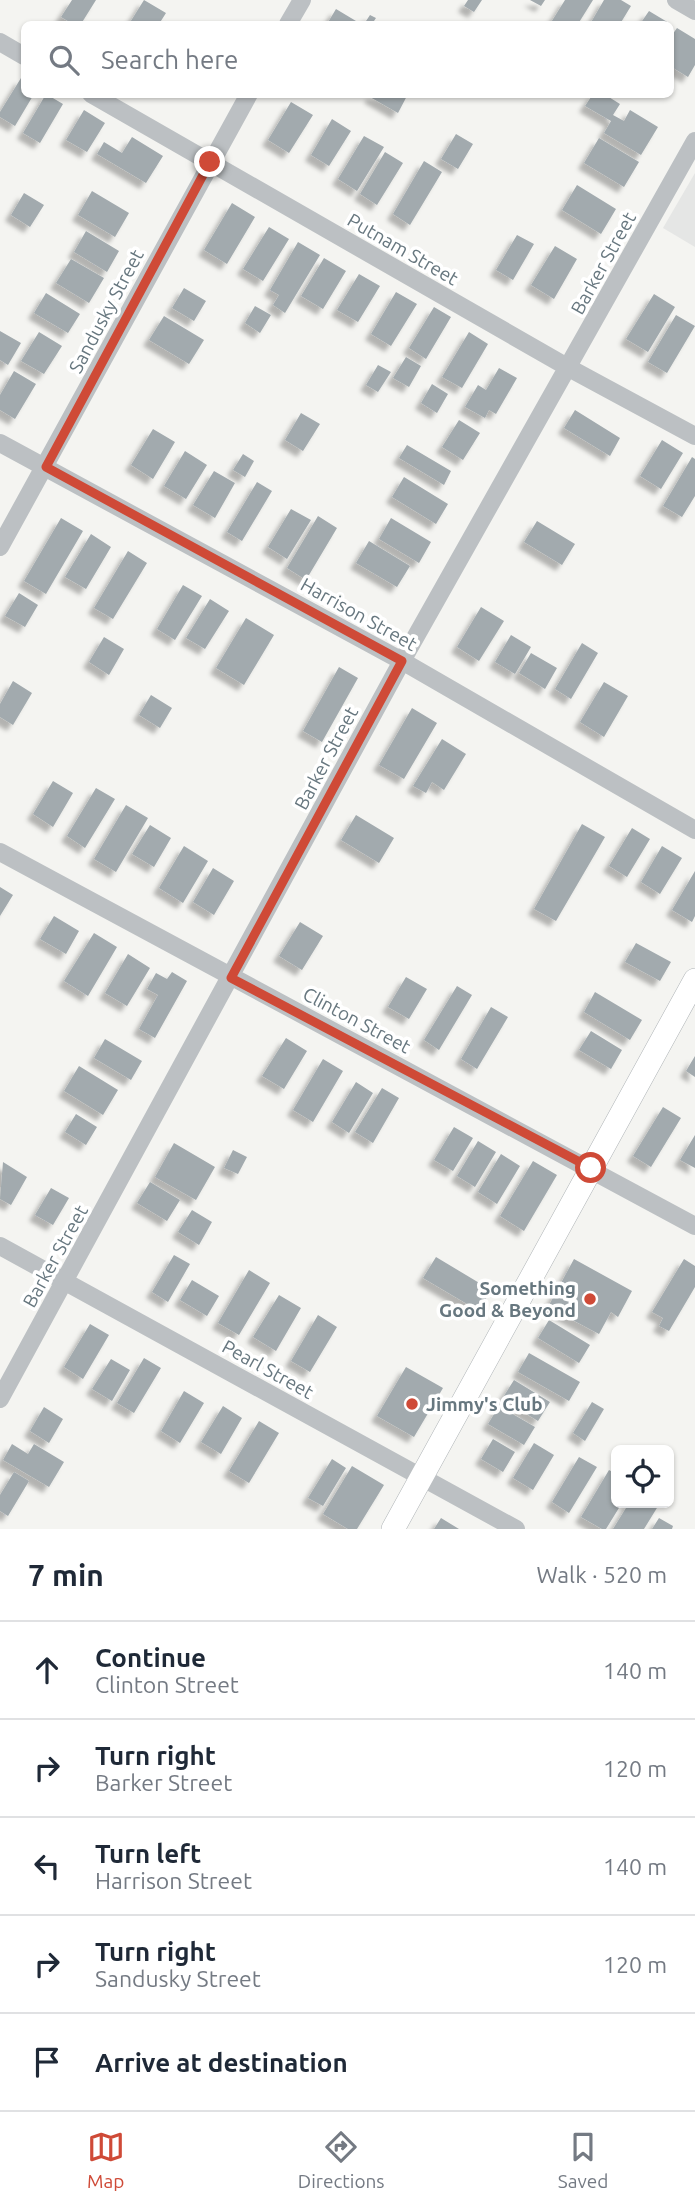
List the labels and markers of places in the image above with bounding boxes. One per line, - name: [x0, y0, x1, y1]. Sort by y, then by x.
- place label: Something Good & Beyond: [439, 1277, 576, 1321]
- marker: Something Good & Beyond: [582, 1291, 598, 1307]
- place label: Jimmy's Club: [426, 1393, 543, 1415]
- marker: Jimmy's Club: [404, 1396, 420, 1412]

